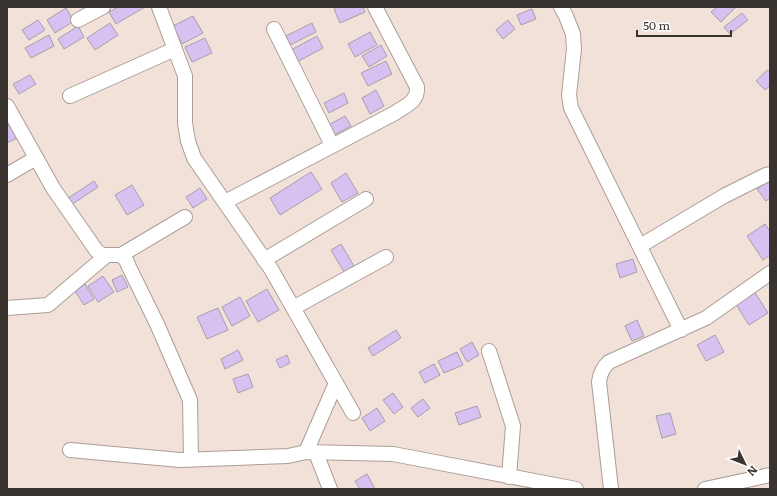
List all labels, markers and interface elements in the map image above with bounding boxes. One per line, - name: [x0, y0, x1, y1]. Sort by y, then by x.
- scale bar: [637, 12, 731, 38]
- text: 50 m: [643, 16, 670, 34]
- north arrow: [725, 444, 765, 484]
- text: N: [744, 463, 762, 480]

